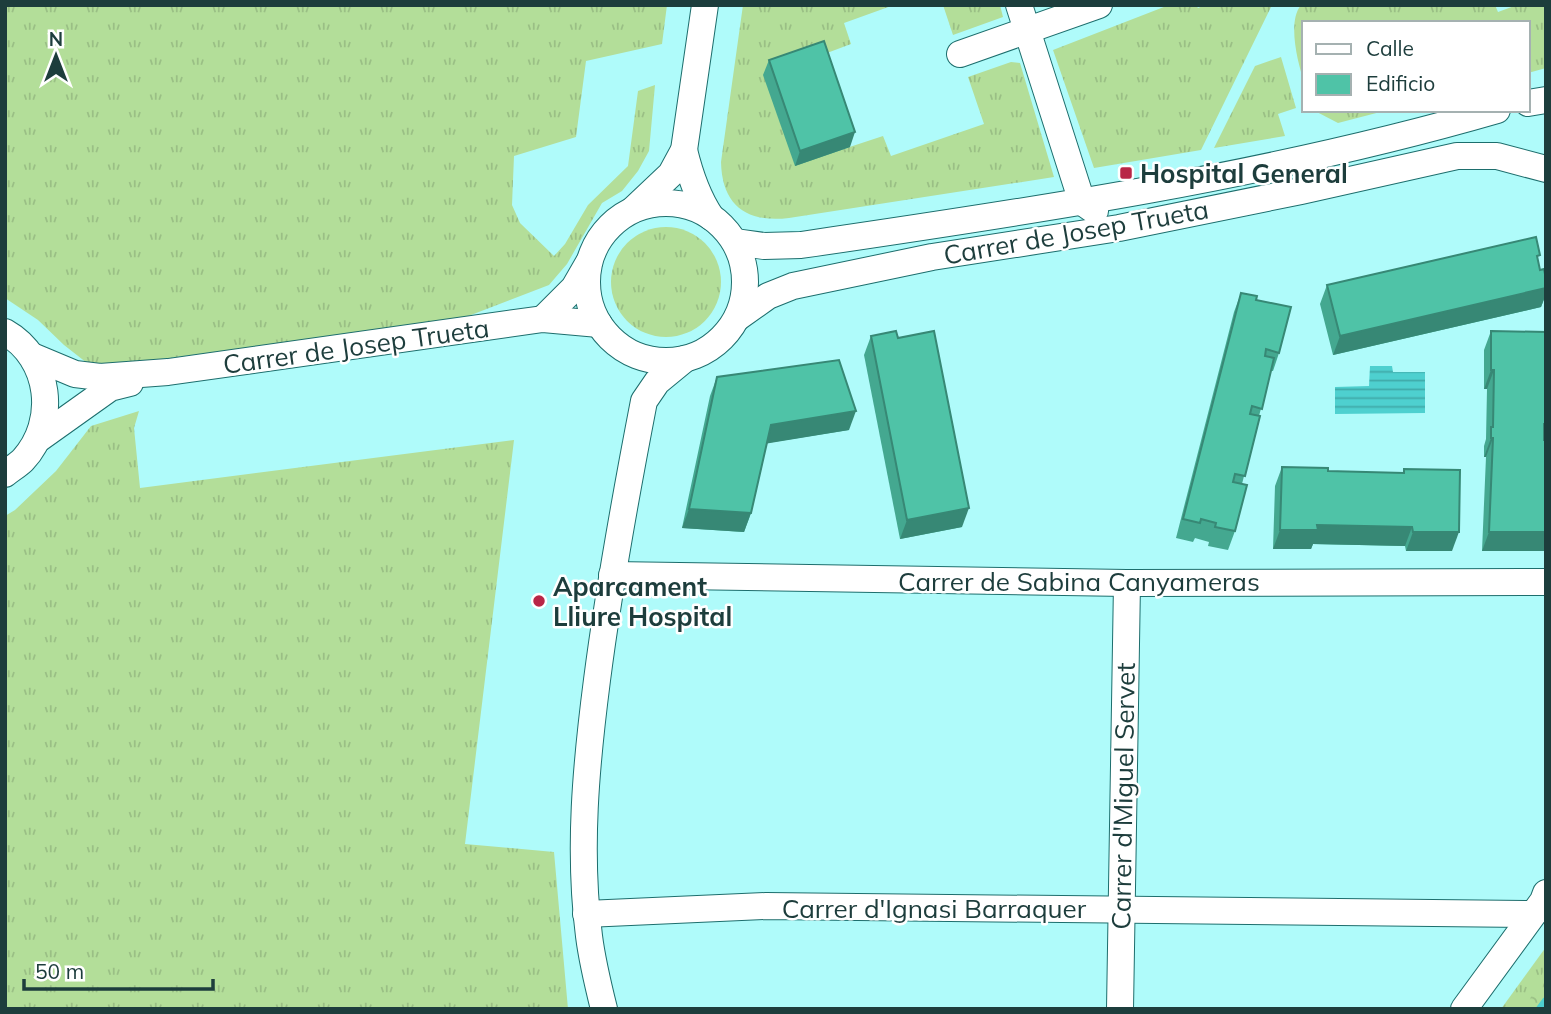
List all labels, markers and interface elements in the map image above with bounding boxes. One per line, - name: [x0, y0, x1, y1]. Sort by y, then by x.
- north arrow: [21, 21, 91, 91]
- legend: [1302, 21, 1530, 112]
- text: N: [49, 27, 63, 51]
- text: Calle: [1366, 35, 1414, 61]
- text: Edificio: [1366, 70, 1435, 96]
- place label: Hospital General: [1140, 157, 1348, 190]
- marker: Hospital General: [1118, 165, 1134, 181]
- street label: Carrer de Josep Trueta: [941, 192, 1211, 272]
- street label: Carrer de Josep Trueta: [221, 311, 491, 381]
- street label: Carrer de Sabina Canyameras: [898, 565, 1260, 598]
- place label: Aparcament Lliure Hospital: [553, 570, 732, 633]
- marker: Aparcament Lliure Hospital: [531, 593, 547, 609]
- street label: Carrer d'Miguel Servet: [1104, 662, 1142, 930]
- street label: Carrer d'Ignasi Barraquer: [782, 892, 1087, 925]
- scale bar: [24, 948, 214, 992]
- text: 50 m: [35, 958, 84, 984]

